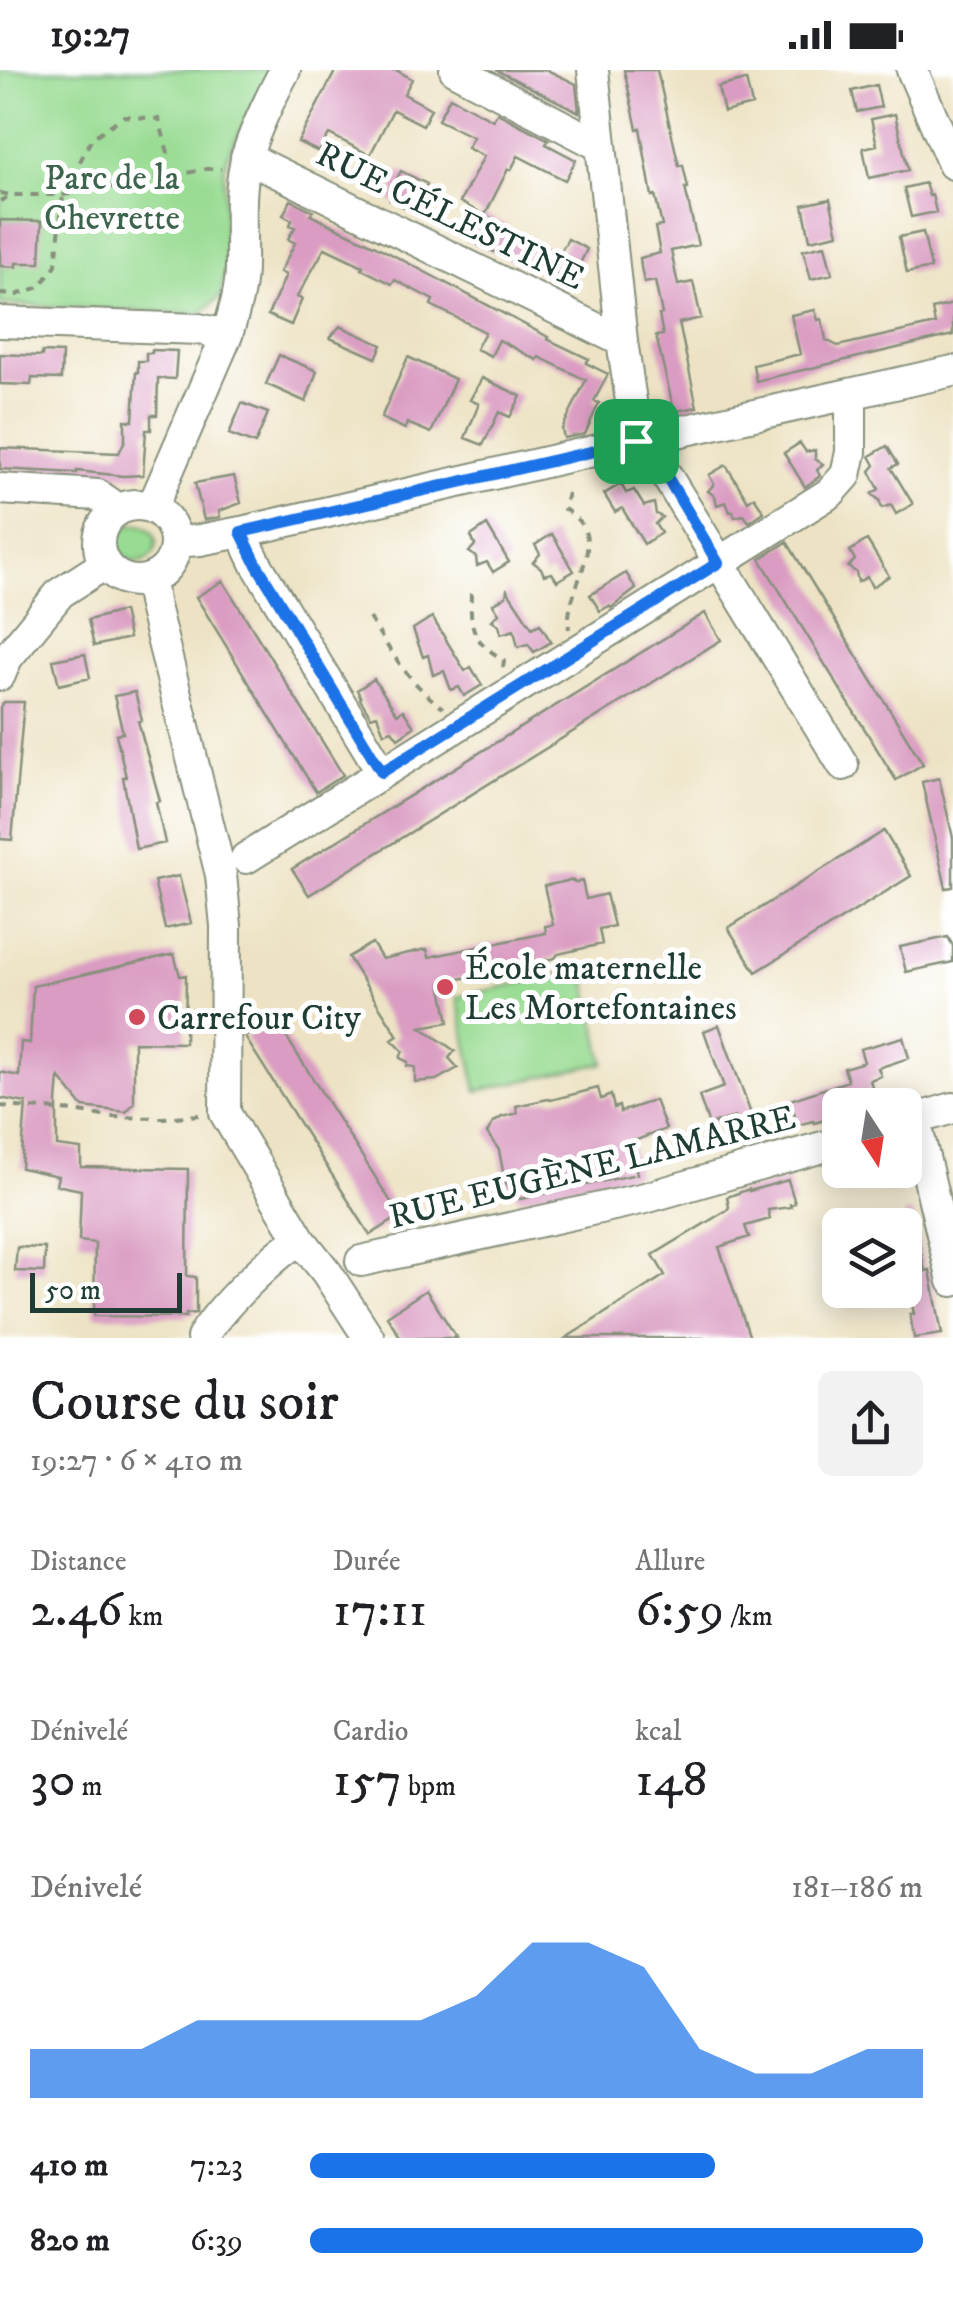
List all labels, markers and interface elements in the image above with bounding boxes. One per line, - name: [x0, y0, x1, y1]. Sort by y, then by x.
- text: 19:27: [50, 11, 131, 59]
- street label: RUE CÉLESTINE: [309, 132, 592, 301]
- park label: Parc de la Chevrette: [44, 157, 180, 241]
- pin: [594, 399, 679, 484]
- icon: arrive: [609, 414, 664, 469]
- place label: École maternelle Les Mortefontaines: [465, 946, 737, 1031]
- marker: École maternelle Les Mortefontaines: [434, 976, 456, 998]
- place label: Carrefour City: [157, 997, 361, 1041]
- marker: Carrefour City: [126, 1006, 148, 1028]
- north arrow: [822, 1088, 922, 1188]
- map controls: [822, 1088, 922, 1308]
- street label: RUE EUGÈNE LAMARRE: [384, 1095, 800, 1240]
- button: layers: [822, 1208, 922, 1308]
- scale bar: [30, 1268, 182, 1312]
- text: 50 m: [45, 1273, 101, 1308]
- text: Course du soir: [30, 1369, 339, 1438]
- button: share: [818, 1371, 923, 1476]
- text: 19:27 · 6 × 410 m: [30, 1441, 243, 1481]
- text: Distance: [30, 1544, 126, 1579]
- text: Durée: [333, 1544, 401, 1579]
- text: Allure: [635, 1544, 705, 1579]
- text: 2.46: [30, 1579, 122, 1642]
- text: 17:11: [333, 1579, 427, 1642]
- text: 6:59: [635, 1579, 724, 1642]
- text: km: [122, 1599, 163, 1634]
- text: /km: [724, 1599, 773, 1634]
- text: Dénivelé: [30, 1714, 128, 1749]
- text: Cardio: [333, 1714, 408, 1749]
- text: kcal: [635, 1714, 681, 1749]
- text: 30: [30, 1749, 76, 1812]
- text: 157: [333, 1749, 402, 1812]
- text: 148: [635, 1749, 708, 1812]
- text: m: [76, 1769, 103, 1804]
- text: bpm: [402, 1769, 456, 1804]
- text: Dénivelé: [30, 1868, 142, 1908]
- text: 181–186 m: [791, 1868, 923, 1908]
- text: 410 m: [30, 2146, 108, 2186]
- text: 7:23: [190, 2146, 243, 2186]
- text: 820 m: [30, 2221, 110, 2261]
- text: 6:39: [190, 2221, 243, 2261]

